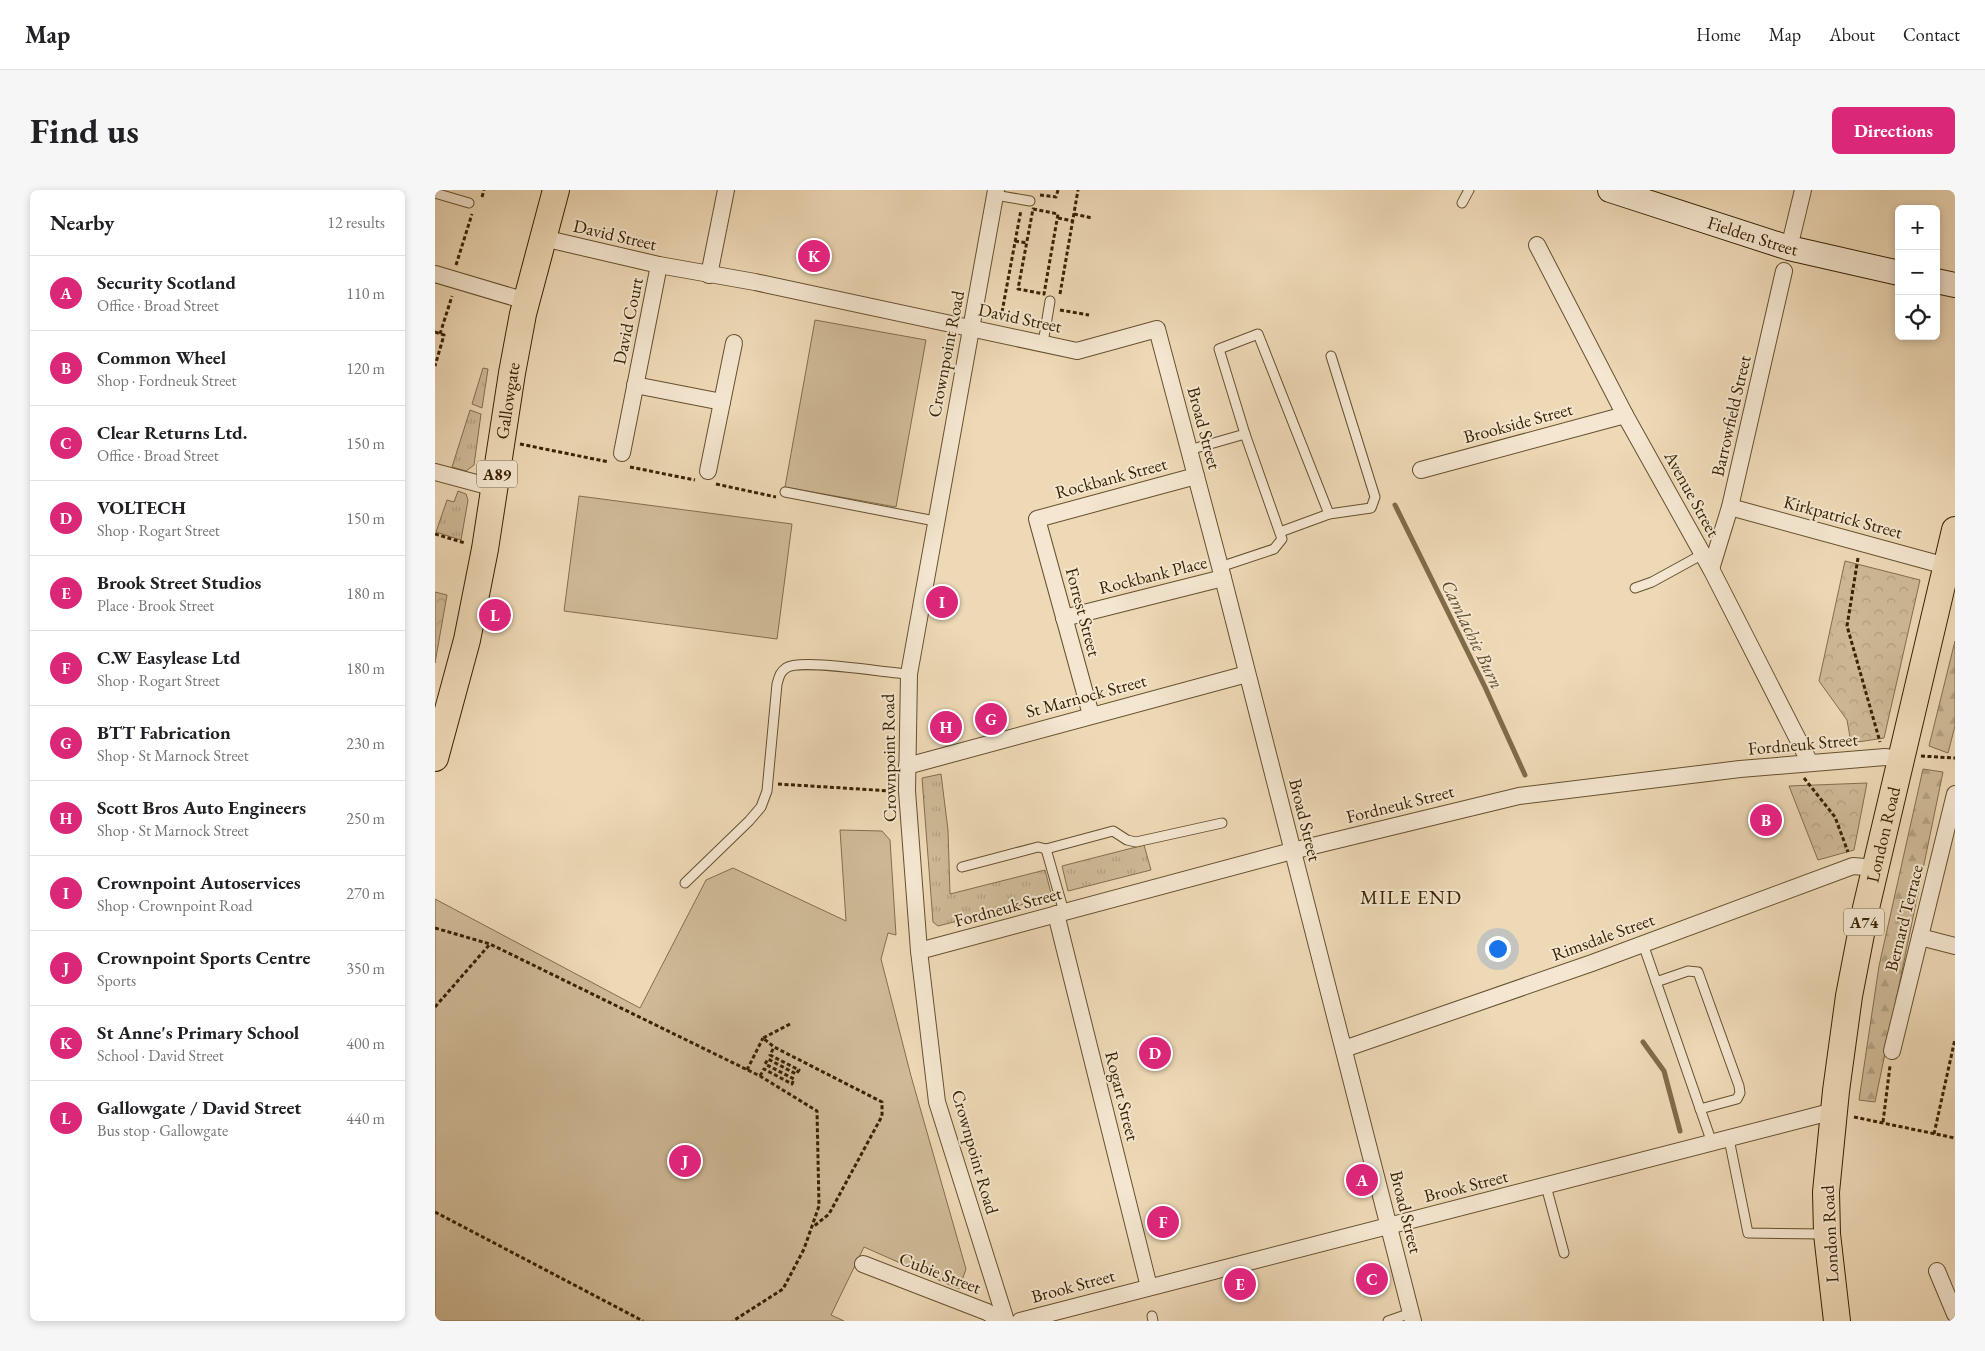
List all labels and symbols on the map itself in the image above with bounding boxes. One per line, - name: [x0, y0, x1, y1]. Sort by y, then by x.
- street label: Fielden Street: [1705, 210, 1801, 261]
- street label: David Street: [571, 214, 659, 255]
- pin: K: [798, 237, 830, 275]
- street label: David Court: [607, 275, 648, 366]
- street label: Crownpoint Road: [922, 288, 969, 419]
- street label: David Street: [976, 297, 1064, 338]
- street label: Barrowfield Street: [1705, 353, 1756, 479]
- street label: Gallowgate: [490, 360, 525, 441]
- street label: Broad Street: [1182, 384, 1227, 472]
- street label: Brookside Street: [1461, 397, 1575, 448]
- street label: Avenue Street: [1659, 446, 1726, 541]
- street label: Rockbank Street: [1052, 451, 1170, 503]
- road number: A89: [477, 460, 517, 488]
- street label: Kirkpatrick Street: [1781, 490, 1905, 544]
- street label: Rockbank Place: [1096, 550, 1209, 599]
- street label: Forrest Street: [1061, 565, 1106, 659]
- water label: Camlachie Burn: [1435, 576, 1510, 693]
- pin: I: [926, 583, 958, 621]
- pin: L: [479, 596, 511, 634]
- street label: St Marnock Street: [1023, 668, 1149, 723]
- street label: Crownpoint Road: [876, 693, 901, 822]
- pin: G: [975, 700, 1007, 738]
- pin: H: [930, 708, 962, 746]
- street label: Fordneuk Street: [1747, 727, 1859, 760]
- street label: Broad Street: [1284, 776, 1327, 864]
- street label: Fordneuk Street: [1344, 779, 1457, 828]
- street label: London Road: [1860, 783, 1905, 885]
- pin: B: [1750, 801, 1782, 839]
- street label: Bernard Terrace: [1879, 862, 1928, 974]
- street label: Fordneuk Street: [952, 881, 1064, 932]
- district label: MILE END: [1360, 884, 1462, 910]
- street label: Rimsdale Street: [1548, 907, 1658, 966]
- road number: A74: [1844, 909, 1884, 936]
- your location: [1485, 936, 1511, 962]
- pin: D: [1139, 1034, 1171, 1072]
- street label: Rogart Street: [1100, 1049, 1145, 1143]
- street label: Crownpoint Road: [947, 1087, 1004, 1218]
- pin: J: [669, 1142, 701, 1180]
- pin: A: [1346, 1161, 1378, 1199]
- street label: Brook Street: [1422, 1164, 1511, 1207]
- street label: Broad Street: [1385, 1168, 1428, 1256]
- street label: London Road: [1815, 1184, 1844, 1283]
- pin: F: [1147, 1203, 1179, 1241]
- street label: Cubie Street: [896, 1246, 985, 1299]
- pin: C: [1356, 1260, 1388, 1298]
- street label: Brook Street: [1028, 1263, 1118, 1308]
- pin: E: [1224, 1265, 1256, 1303]

